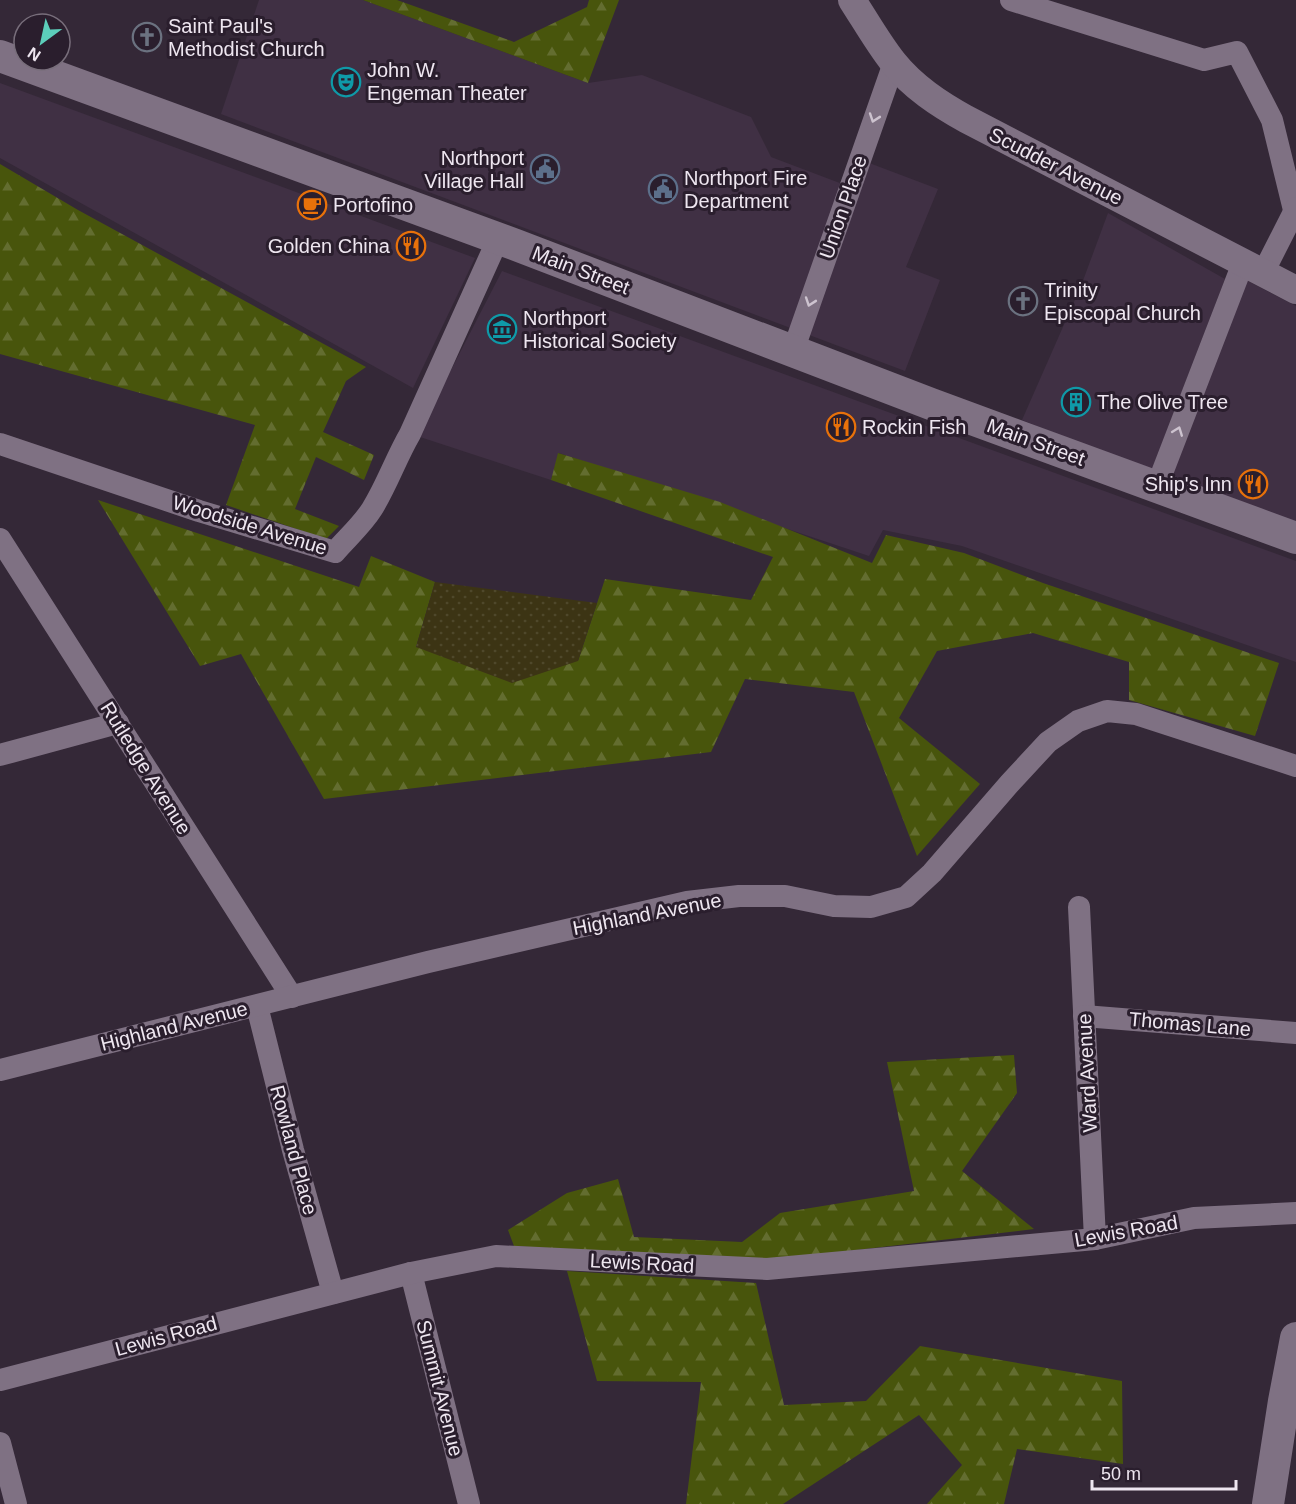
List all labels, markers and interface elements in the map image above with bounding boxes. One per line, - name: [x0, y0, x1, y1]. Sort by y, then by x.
- north arrow: [12, 12, 72, 72]
- place label: Saint Paul's Methodist Church: [168, 15, 325, 60]
- church icon: Saint Paul's Methodist Church: [131, 21, 163, 53]
- text: N: [25, 44, 44, 64]
- place label: John W. Engeman Theater: [367, 59, 527, 104]
- theatre icon: John W. Engeman Theater: [330, 66, 362, 98]
- one-way arrow: [869, 112, 882, 123]
- street label: Scudder Avenue: [986, 123, 1126, 209]
- place label: Northport Village Hall: [424, 147, 524, 192]
- street label: Union Place: [815, 152, 871, 262]
- public building icon: Northport Village Hall: [529, 153, 561, 185]
- place label: Northport Fire Department: [684, 167, 807, 212]
- public building icon: Northport Fire Department: [647, 173, 679, 205]
- cafe icon: Portofino: [296, 189, 328, 221]
- place label: Portofino: [333, 194, 413, 216]
- restaurant icon: Golden China: [395, 230, 427, 262]
- place label: Golden China: [268, 235, 391, 257]
- street label: Main Street: [529, 241, 633, 299]
- place label: Trinity Episcopal Church: [1044, 279, 1201, 324]
- church icon: Trinity Episcopal Church: [1007, 285, 1039, 317]
- one-way arrow: [804, 296, 817, 307]
- place label: Northport Historical Society: [523, 307, 676, 352]
- museum icon: Northport Historical Society: [486, 313, 518, 345]
- building icon: The Olive Tree: [1060, 386, 1092, 418]
- place label: The Olive Tree: [1097, 391, 1228, 413]
- restaurant icon: Rockin Fish: [825, 411, 857, 443]
- street label: Main Street: [984, 414, 1088, 470]
- place label: Rockin Fish: [862, 416, 966, 438]
- one-way arrow: [1171, 427, 1183, 438]
- restaurant icon: Ship's Inn: [1237, 468, 1269, 500]
- place label: Ship's Inn: [1145, 473, 1232, 495]
- street label: Woodside Avenue: [170, 491, 330, 559]
- street label: Rutledge Avenue: [96, 698, 196, 838]
- street label: Highland Avenue: [571, 889, 723, 939]
- street label: Highland Avenue: [98, 997, 250, 1055]
- street label: Thomas Lane: [1128, 1008, 1252, 1040]
- street label: Ward Avenue: [1073, 1013, 1101, 1133]
- street label: Rowland Place: [266, 1083, 322, 1217]
- street label: Lewis Road: [1073, 1211, 1179, 1251]
- street label: Lewis Road: [589, 1249, 695, 1277]
- street label: Lewis Road: [113, 1312, 219, 1360]
- street label: Summit Avenue: [412, 1318, 468, 1458]
- scale bar: [1092, 1453, 1236, 1491]
- text: 50 m: [1101, 1464, 1141, 1484]

